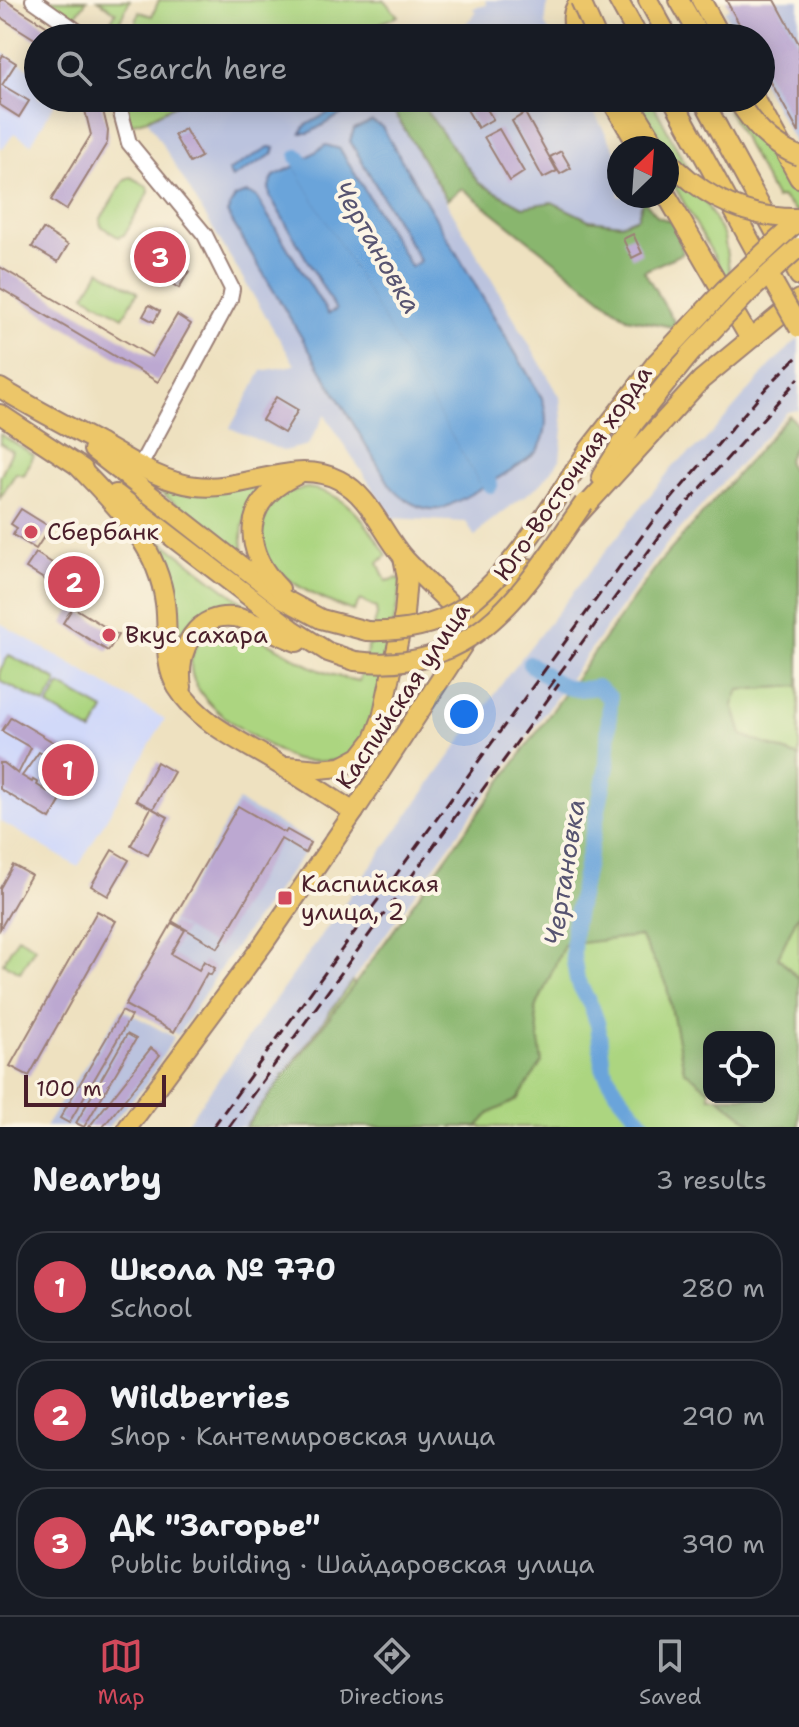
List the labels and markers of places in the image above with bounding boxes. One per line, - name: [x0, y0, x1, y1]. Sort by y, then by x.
- pin: 3: [134, 227, 186, 287]
- place label: Сбербанк: [47, 516, 159, 548]
- marker: Сбербанк: [22, 523, 40, 541]
- pin: 2: [48, 552, 100, 612]
- place label: Вкус сахара: [125, 619, 268, 651]
- marker: Вкус сахара: [100, 626, 118, 644]
- pin: 1: [42, 740, 94, 800]
- place label: Каспийская улица, 2: [301, 868, 439, 928]
- marker: Каспийская улица, 2: [276, 889, 294, 907]

